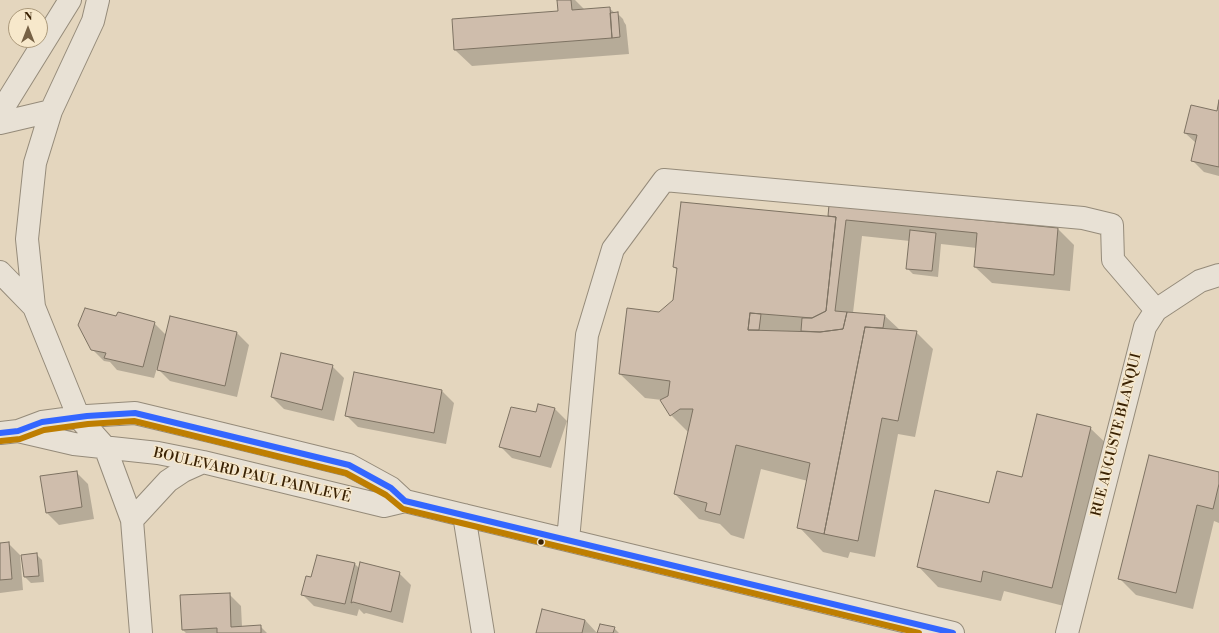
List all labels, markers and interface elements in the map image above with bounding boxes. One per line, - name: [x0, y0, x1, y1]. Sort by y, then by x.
- north arrow: [8, 8, 48, 48]
- text: N: [24, 10, 32, 24]
- street label: RUE AUGUSTE BLANQUI: [1089, 352, 1145, 518]
- street label: BOULEVARD PAUL PAINLEVÉ: [152, 445, 352, 507]
- unlabelled marker: [536, 537, 546, 547]

